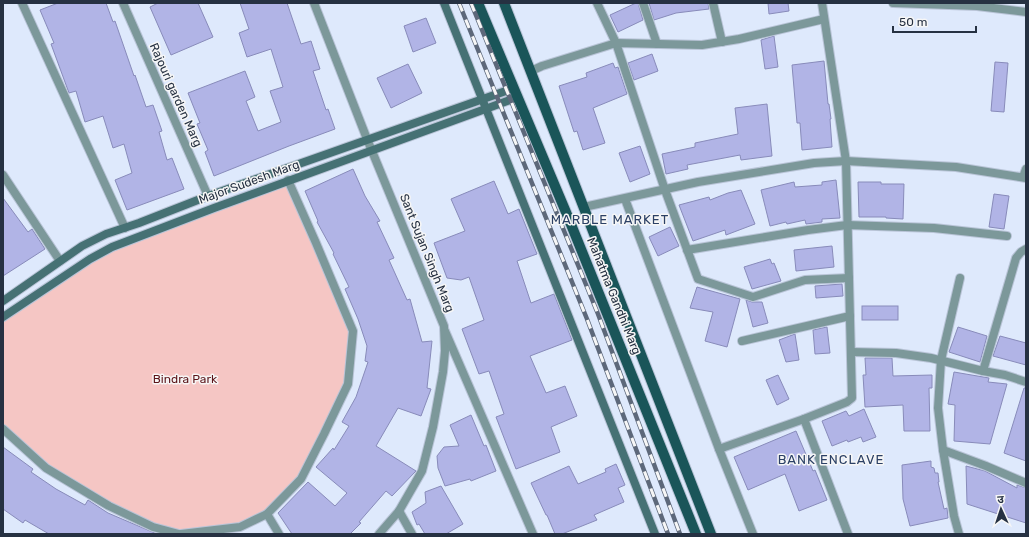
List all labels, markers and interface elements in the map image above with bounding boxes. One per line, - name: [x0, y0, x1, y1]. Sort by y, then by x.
- scale bar: [893, 8, 976, 34]
- text: 50 m: [899, 15, 927, 29]
- street label: Rajouri garden Marg: [147, 41, 205, 149]
- street label: Major Sudesh Marg: [197, 157, 301, 207]
- street label: Sant Sujan Singh Marg: [397, 192, 457, 314]
- district label: MARBLE MARKET: [551, 212, 669, 227]
- street label: Mahatma Gandhi Marg: [584, 235, 644, 357]
- park label: Bindra Park: [153, 372, 218, 386]
- district label: BANK ENCLAVE: [778, 452, 884, 467]
- north arrow: [981, 489, 1021, 529]
- text: उ: [997, 493, 1005, 506]

